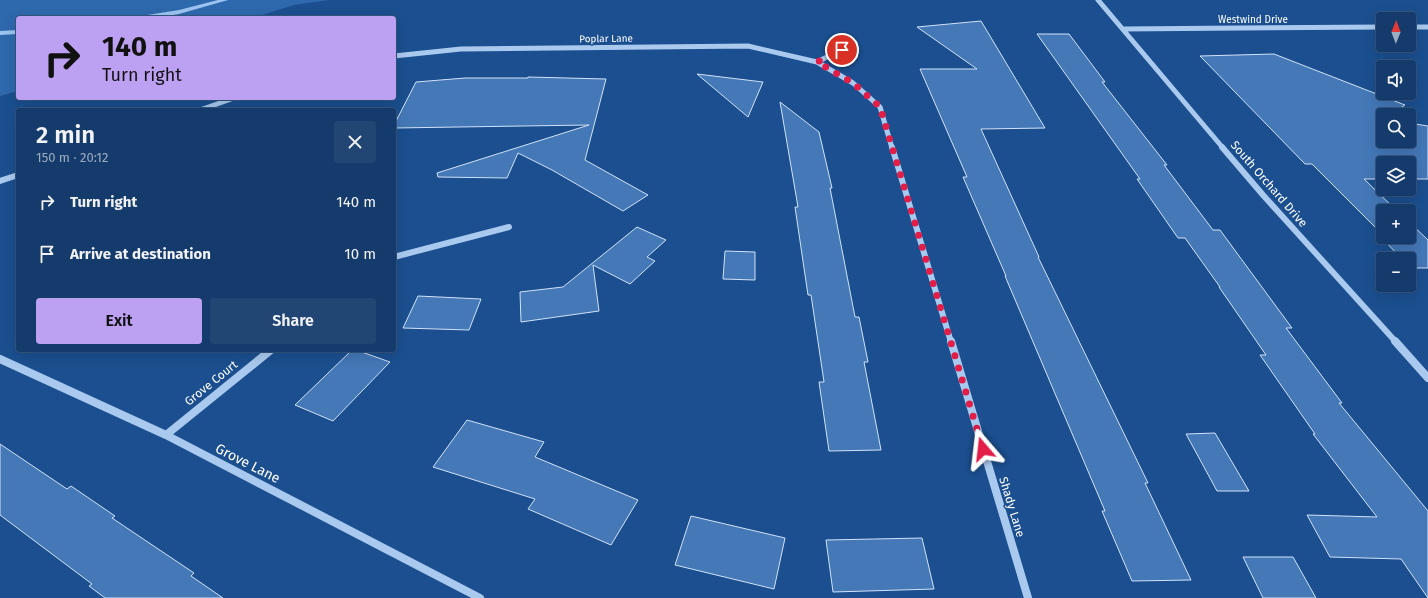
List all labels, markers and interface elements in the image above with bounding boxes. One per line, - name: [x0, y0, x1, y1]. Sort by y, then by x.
- north arrow: [1376, 12, 1416, 52]
- map controls: [1376, 12, 1416, 292]
- street label: Westwind Drive: [1218, 14, 1288, 26]
- text: 140 m: [102, 30, 178, 63]
- icon: right: [36, 32, 88, 84]
- street label: Poplar Lane: [579, 33, 633, 45]
- pin: [825, 33, 859, 67]
- icon: arrive: [831, 39, 853, 61]
- button: sound: [1376, 60, 1416, 100]
- text: Turn right: [102, 64, 182, 86]
- button: search: [1376, 108, 1416, 148]
- text: 2 min: [36, 121, 95, 149]
- button: close: [334, 121, 376, 163]
- street label: South Orchard Drive: [1228, 138, 1310, 230]
- text: 150 m · 20:12: [36, 150, 108, 165]
- button: layers: [1376, 156, 1416, 196]
- icon: right: [36, 191, 58, 213]
- text: Turn right: [70, 193, 137, 211]
- text: 140 m: [336, 193, 376, 211]
- button: +: [1376, 204, 1416, 244]
- icon: arrive: [36, 243, 58, 265]
- text: Arrive at destination: [70, 245, 211, 263]
- text: 10 m: [344, 245, 376, 263]
- button: −: [1376, 252, 1416, 292]
- button: Exit: [36, 298, 202, 344]
- button: Share: [210, 298, 376, 344]
- street label: Grove Court: [182, 357, 241, 409]
- position arrow: [962, 428, 1004, 470]
- street label: Grove Lane: [213, 440, 283, 487]
- street label: Shady Lane: [996, 475, 1028, 539]

